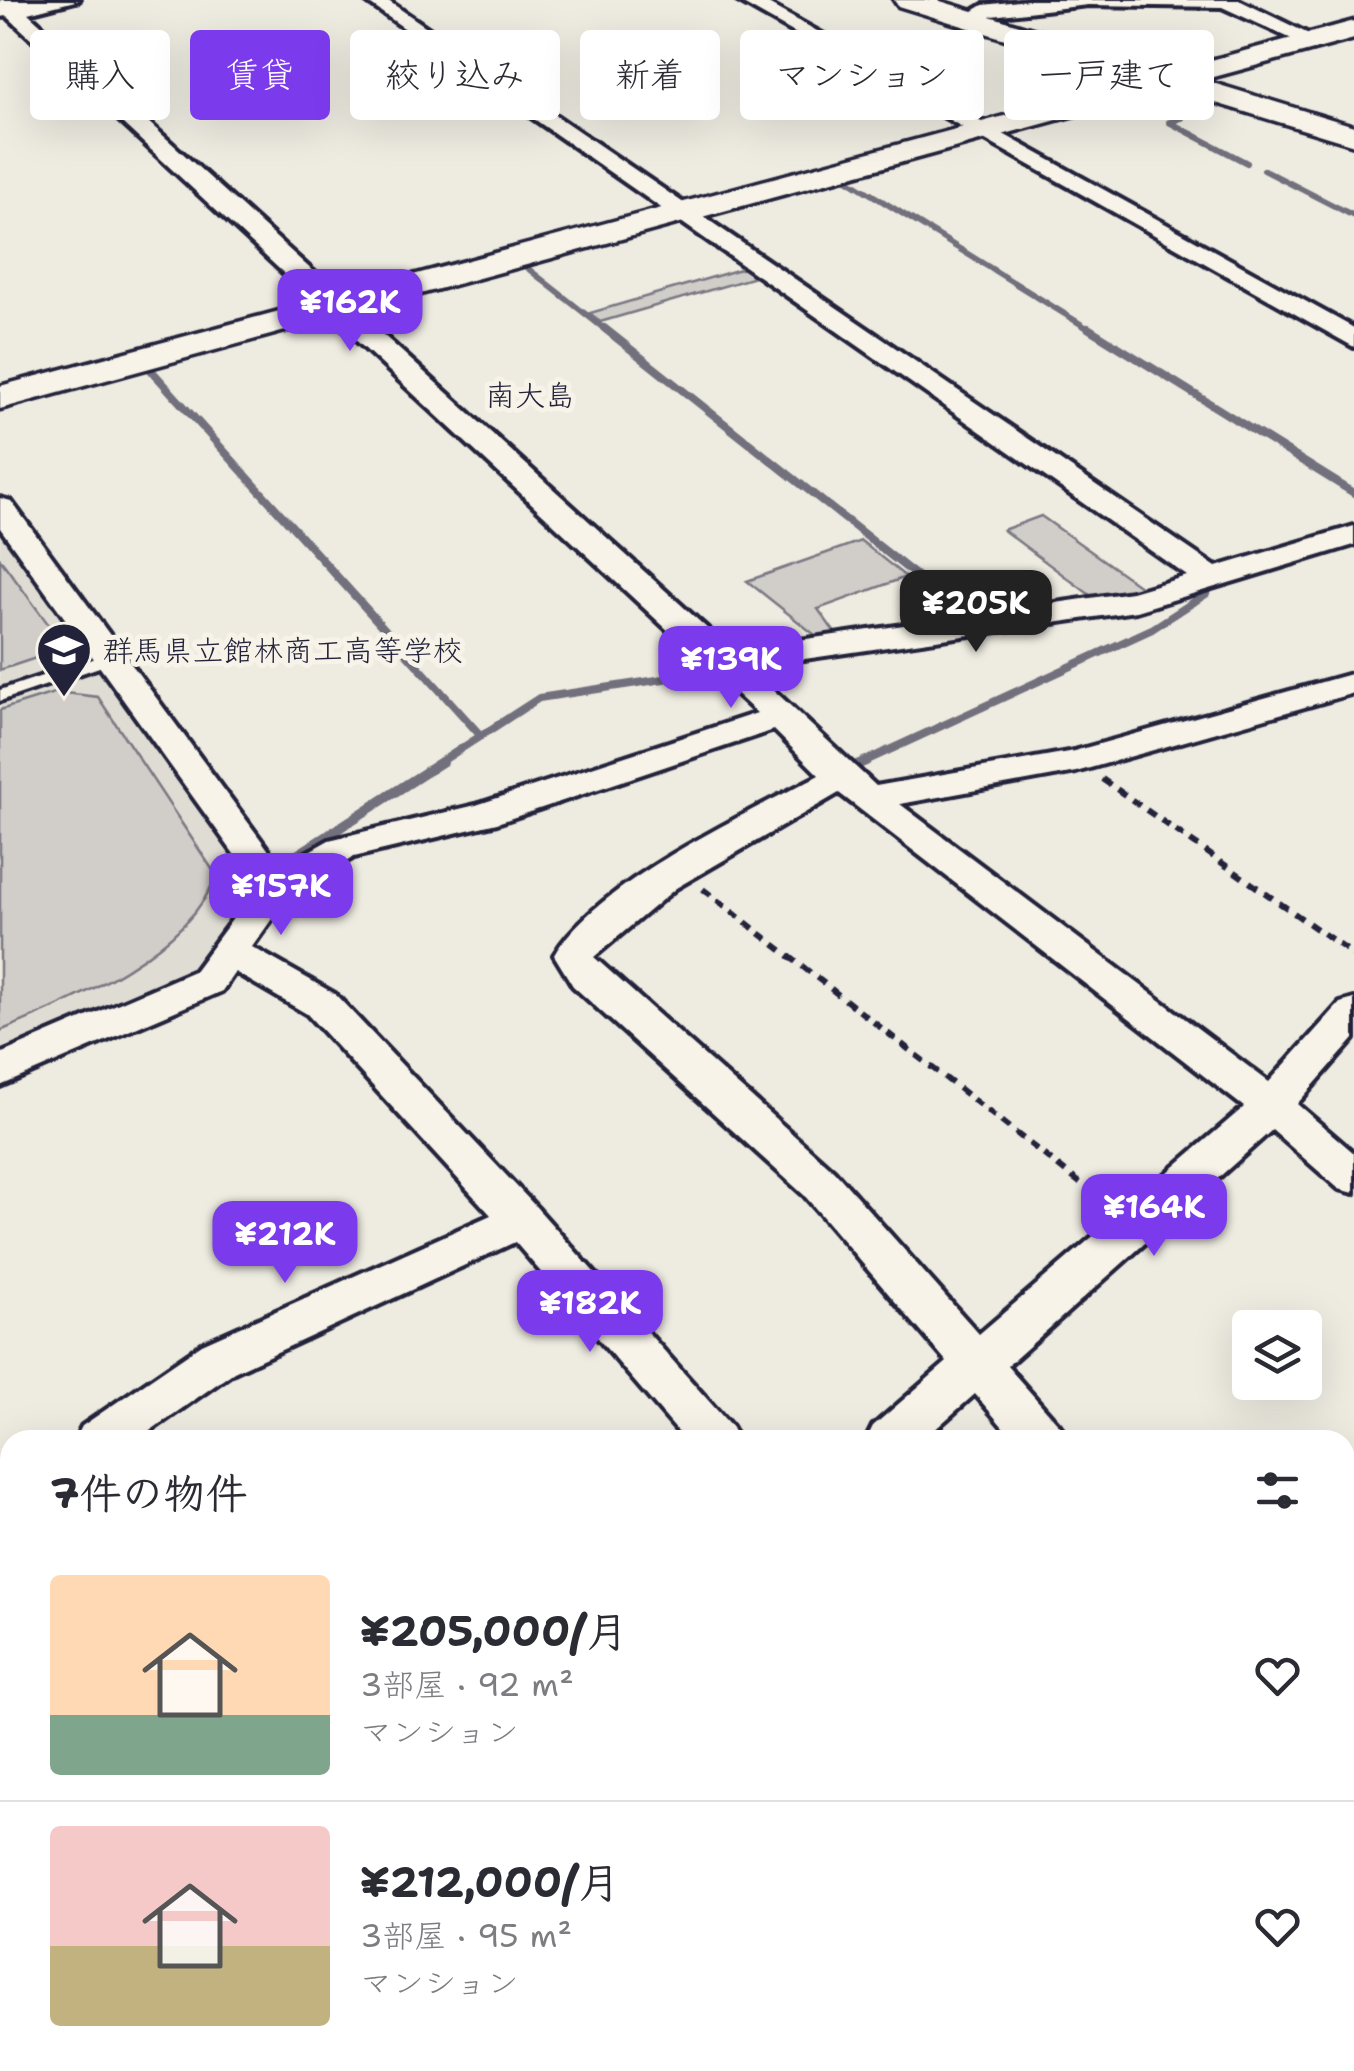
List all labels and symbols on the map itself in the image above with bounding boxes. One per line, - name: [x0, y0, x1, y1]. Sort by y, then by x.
- pin: ¥162K: [280, 269, 420, 354]
- district label: 南大島: [485, 375, 575, 416]
- pin: ¥205K: [906, 570, 1046, 655]
- school or university icon: 群馬県立館林商工高等学校: [34, 620, 94, 699]
- pin: ¥139K: [661, 626, 801, 711]
- place label: 群馬県立館林商工高等学校: [103, 630, 463, 671]
- pin: ¥157K: [211, 853, 351, 938]
- pin: ¥164K: [1084, 1174, 1224, 1259]
- pin: ¥212K: [215, 1201, 355, 1286]
- pin: ¥182K: [520, 1270, 660, 1355]

